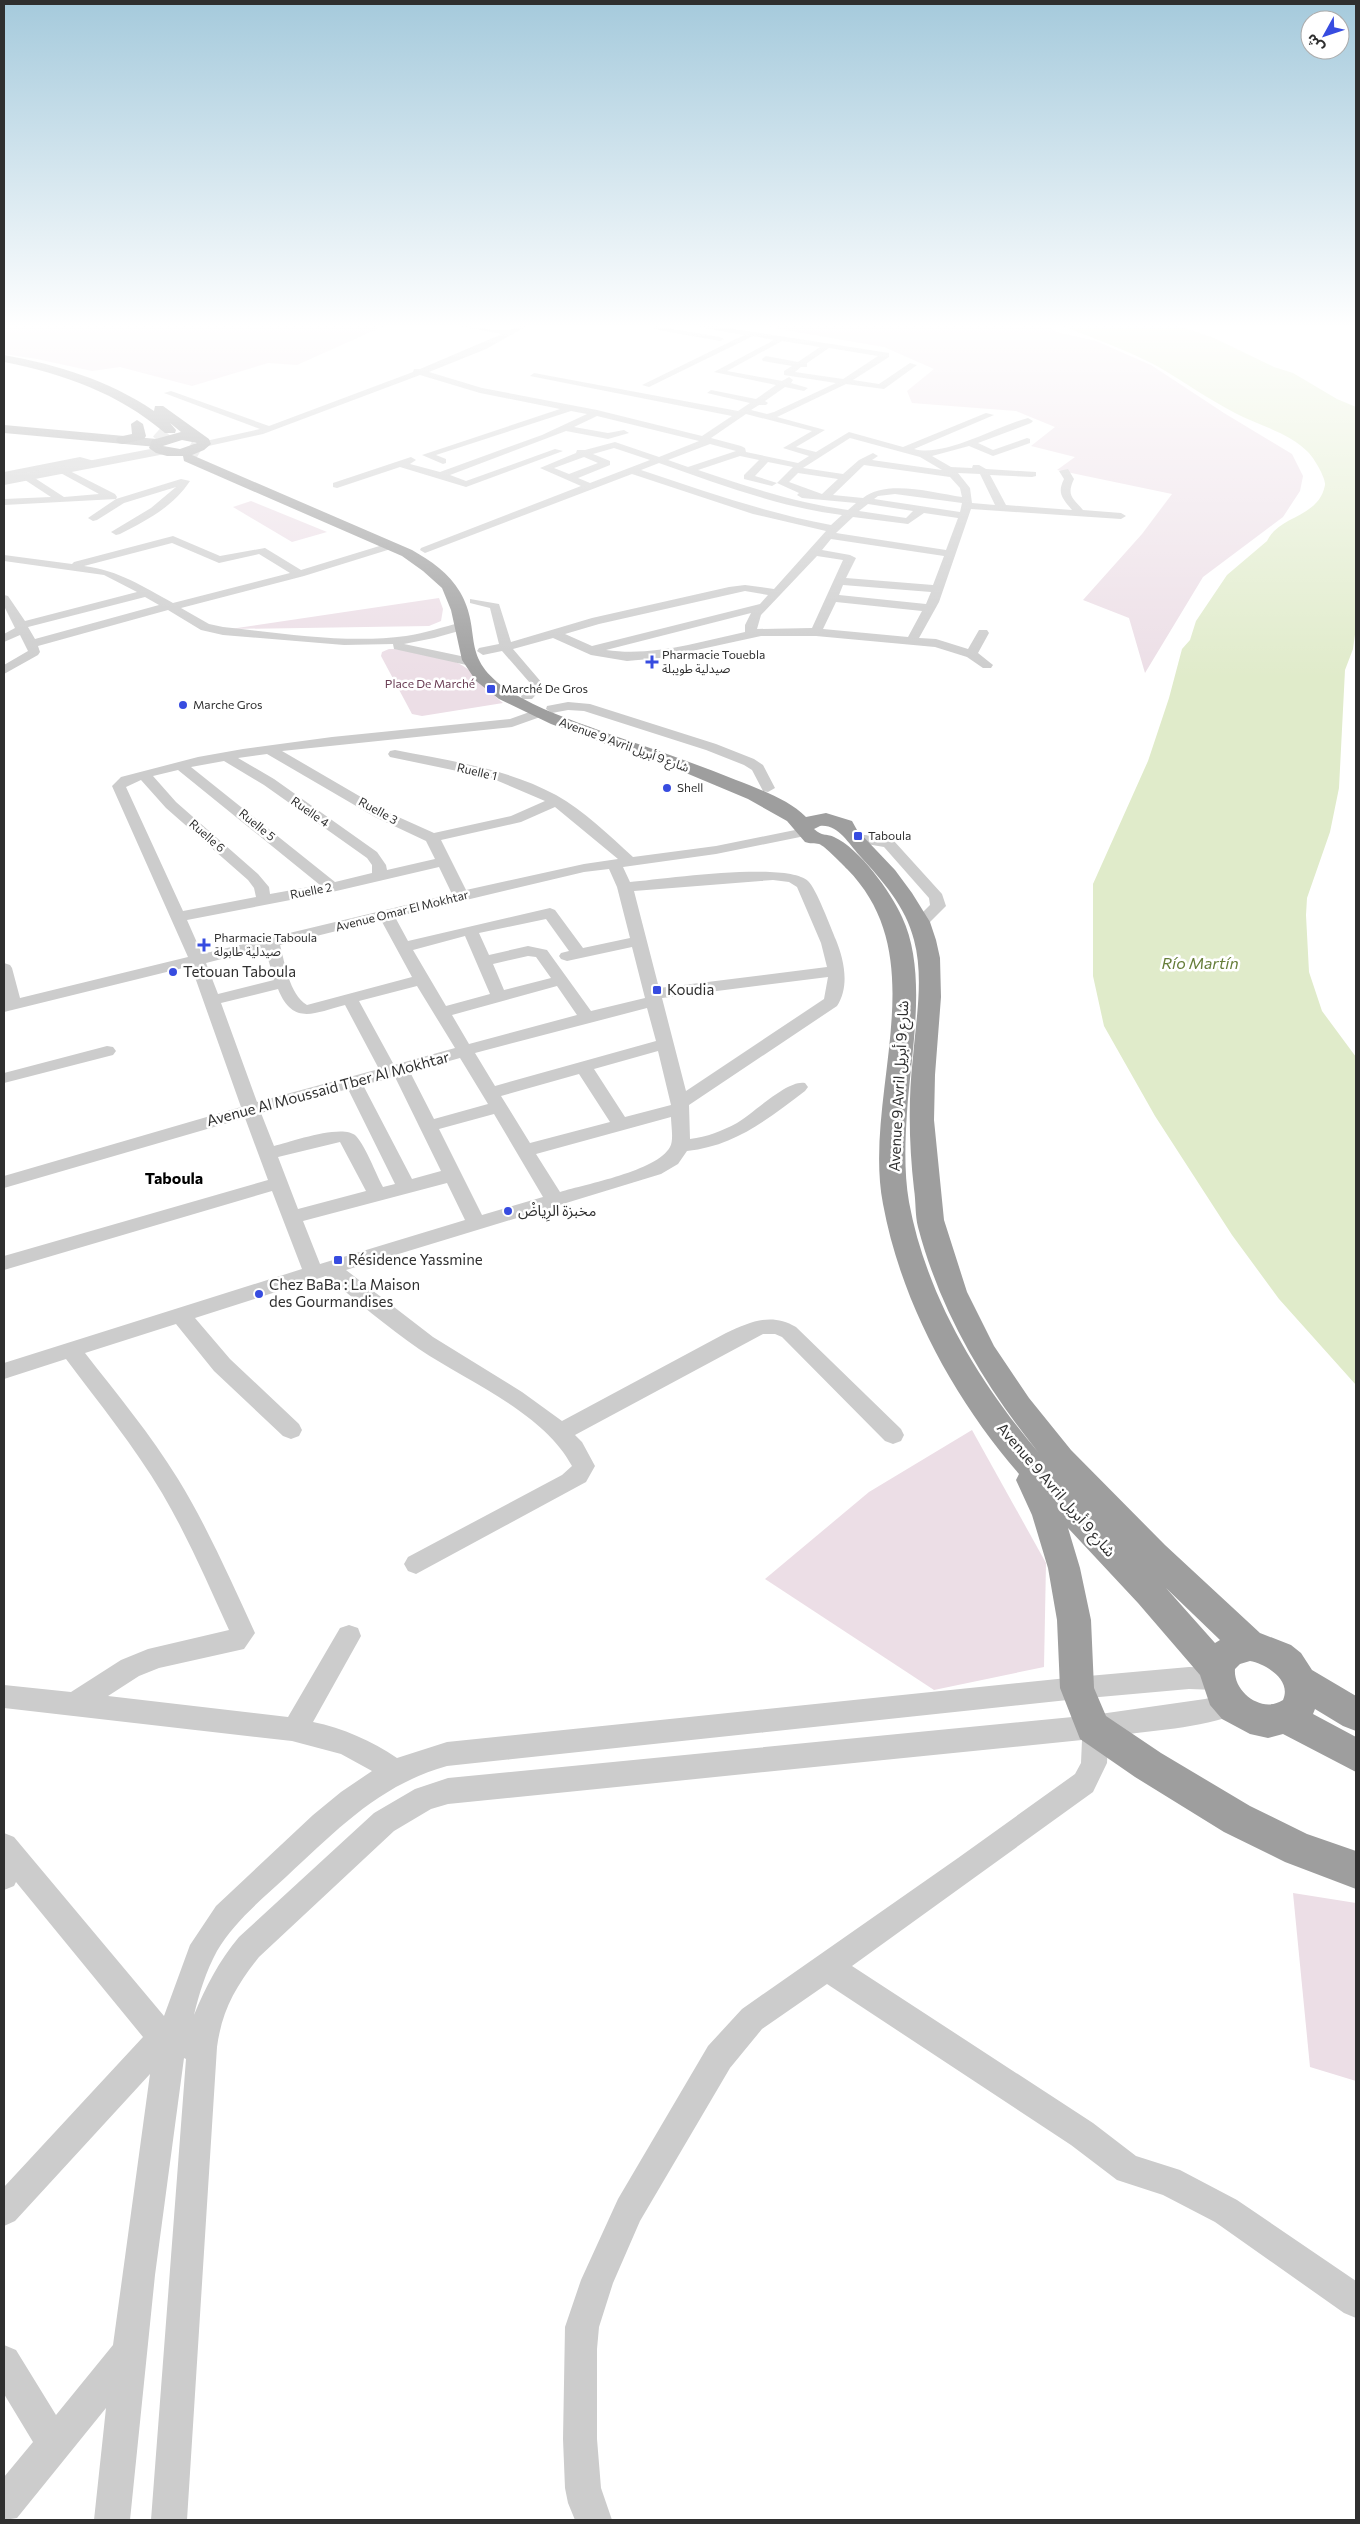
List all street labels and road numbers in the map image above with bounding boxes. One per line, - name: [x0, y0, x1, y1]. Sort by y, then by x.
- street label: Avenue 9 Avril شارع 9 أبريل: [556, 714, 691, 777]
- street label: Ruelle 1: [456, 760, 499, 782]
- street label: Ruelle 4: [289, 793, 332, 829]
- street label: Ruelle 3: [356, 794, 401, 827]
- street label: Ruelle 5: [237, 805, 279, 843]
- street label: Ruelle 6: [187, 816, 228, 855]
- street label: Ruelle 2: [289, 879, 333, 901]
- street label: Avenue Omar El Mokhtar: [334, 887, 470, 933]
- street label: Avenue 9 Avril شارع 9 أبريل: [885, 1000, 915, 1172]
- street label: Avenue Al Moussaid Tber Al Mokhtar: [204, 1047, 451, 1129]
- street label: Avenue 9 Avril شارع 9 أبريل: [991, 1419, 1120, 1563]

